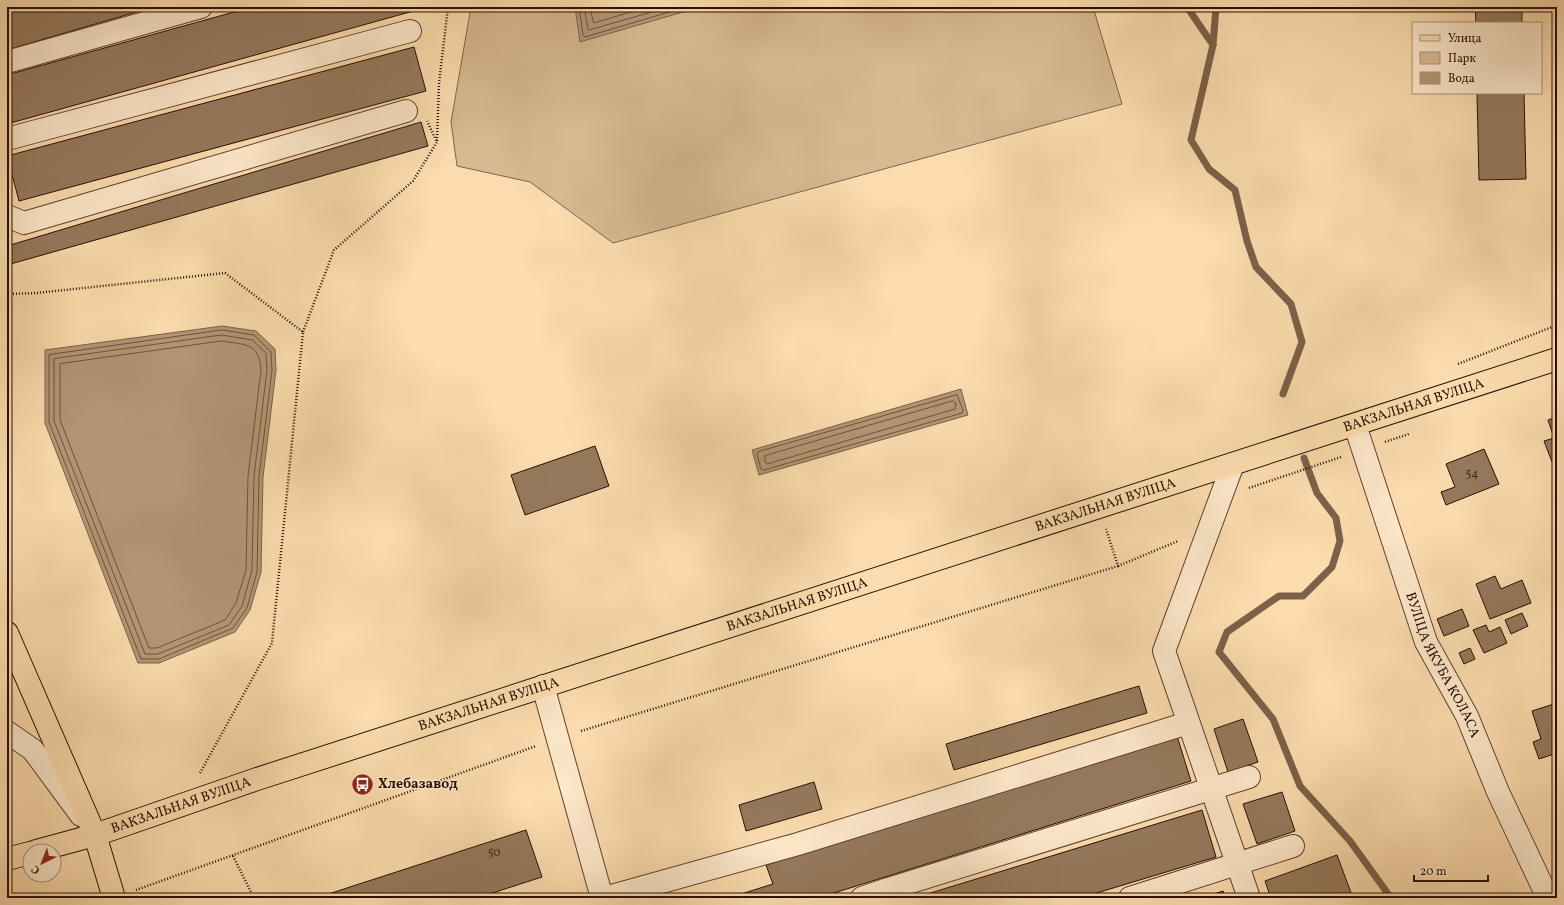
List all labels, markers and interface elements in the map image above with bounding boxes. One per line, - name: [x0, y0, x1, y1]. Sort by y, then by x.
- legend: [1412, 22, 1542, 94]
- text: Улица: [1448, 31, 1481, 47]
- text: Парк: [1448, 51, 1476, 67]
- text: Вода: [1448, 71, 1475, 87]
- street label: ВАКЗАЛЬНАЯ ВУЛІЦА: [1341, 374, 1486, 437]
- house number: 54: [1466, 466, 1478, 482]
- street label: ВАКЗАЛЬНАЯ ВУЛІЦА: [1033, 473, 1178, 537]
- street label: ВАКЗАЛЬНАЯ ВУЛІЦА: [724, 573, 870, 636]
- street label: ВУЛІЦА ЯКУБА КОЛАСА: [1401, 589, 1485, 741]
- street label: ВАКЗАЛЬНАЯ ВУЛІЦА: [416, 673, 562, 736]
- bus stop icon: Хлебазавод: [349, 771, 375, 797]
- street label: ВАКЗАЛЬНАЯ ВУЛІЦА: [108, 772, 253, 838]
- place label: Хлебазавод: [378, 775, 458, 794]
- north arrow: [22, 843, 62, 883]
- house number: 50: [488, 845, 500, 861]
- scale bar: [1414, 857, 1488, 883]
- text: С: [28, 861, 44, 877]
- text: 20 m: [1420, 864, 1447, 880]

